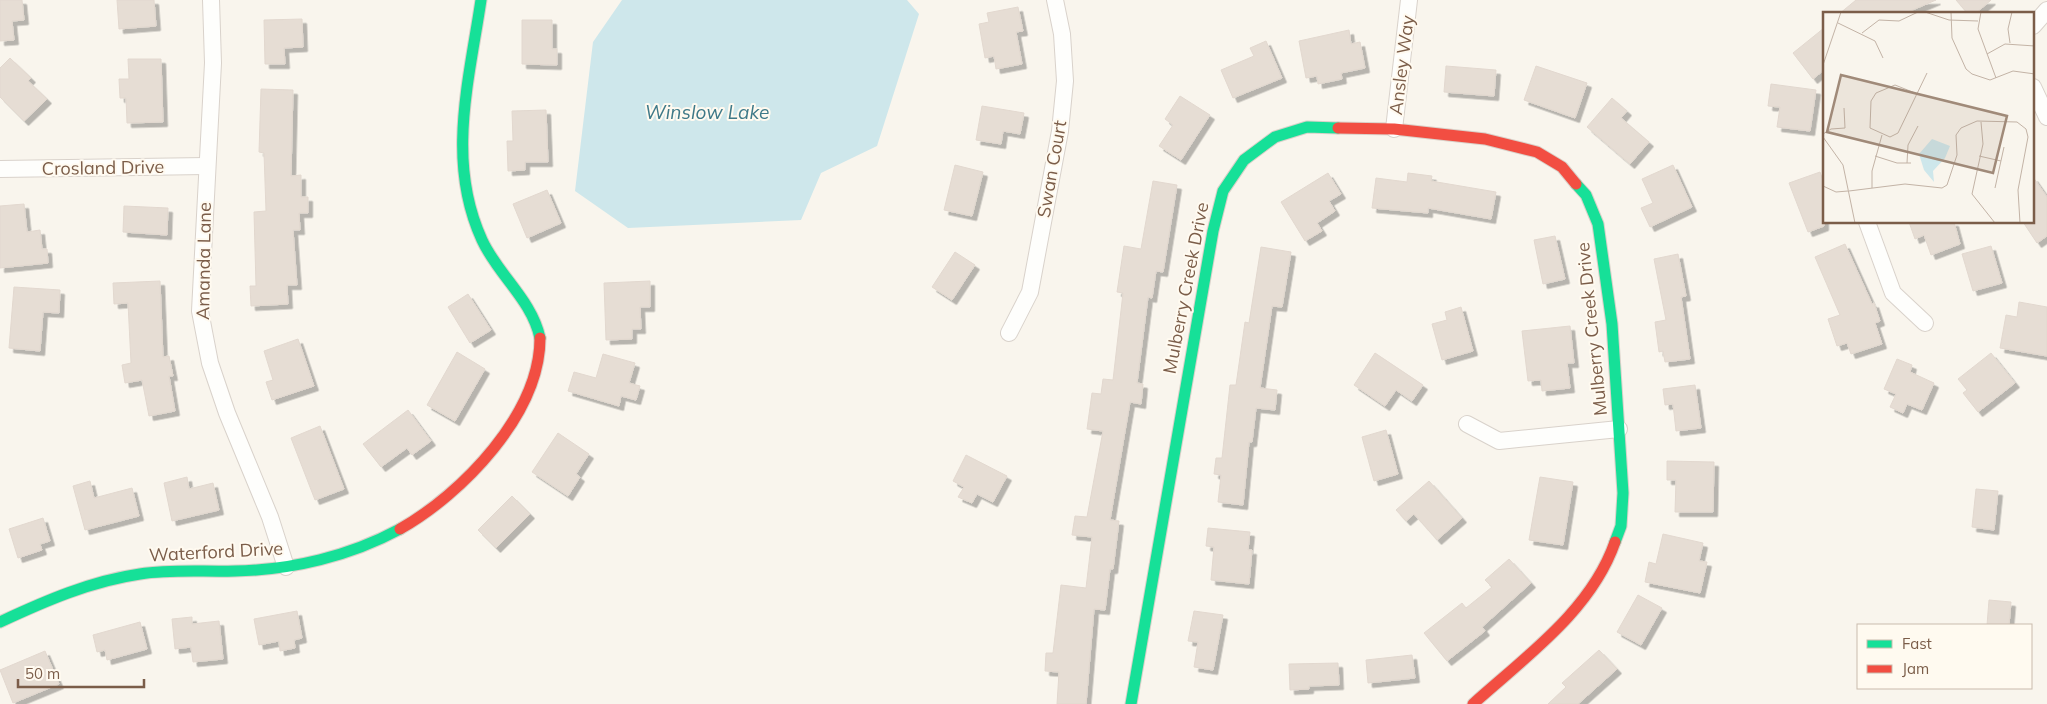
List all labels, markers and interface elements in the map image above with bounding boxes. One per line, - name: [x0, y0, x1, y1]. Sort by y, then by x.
- inset map: [1823, 12, 2034, 224]
- street label: Ansley Way: [1384, 13, 1419, 116]
- water label: Winslow Lake: [645, 100, 769, 124]
- street label: Swan Court: [1032, 119, 1071, 219]
- street label: Crosland Drive: [42, 155, 164, 180]
- street label: Mulberry Creek Drive: [1158, 200, 1213, 376]
- street label: Amanda Lane: [191, 202, 216, 320]
- street label: Mulberry Creek Drive: [1571, 241, 1612, 417]
- street label: Waterford Drive: [148, 537, 284, 566]
- legend: [1857, 624, 2032, 689]
- text: Fast: [1902, 634, 1932, 653]
- scale bar: [18, 656, 144, 688]
- text: Jam: [1902, 659, 1929, 678]
- text: 50 m: [25, 664, 60, 683]

